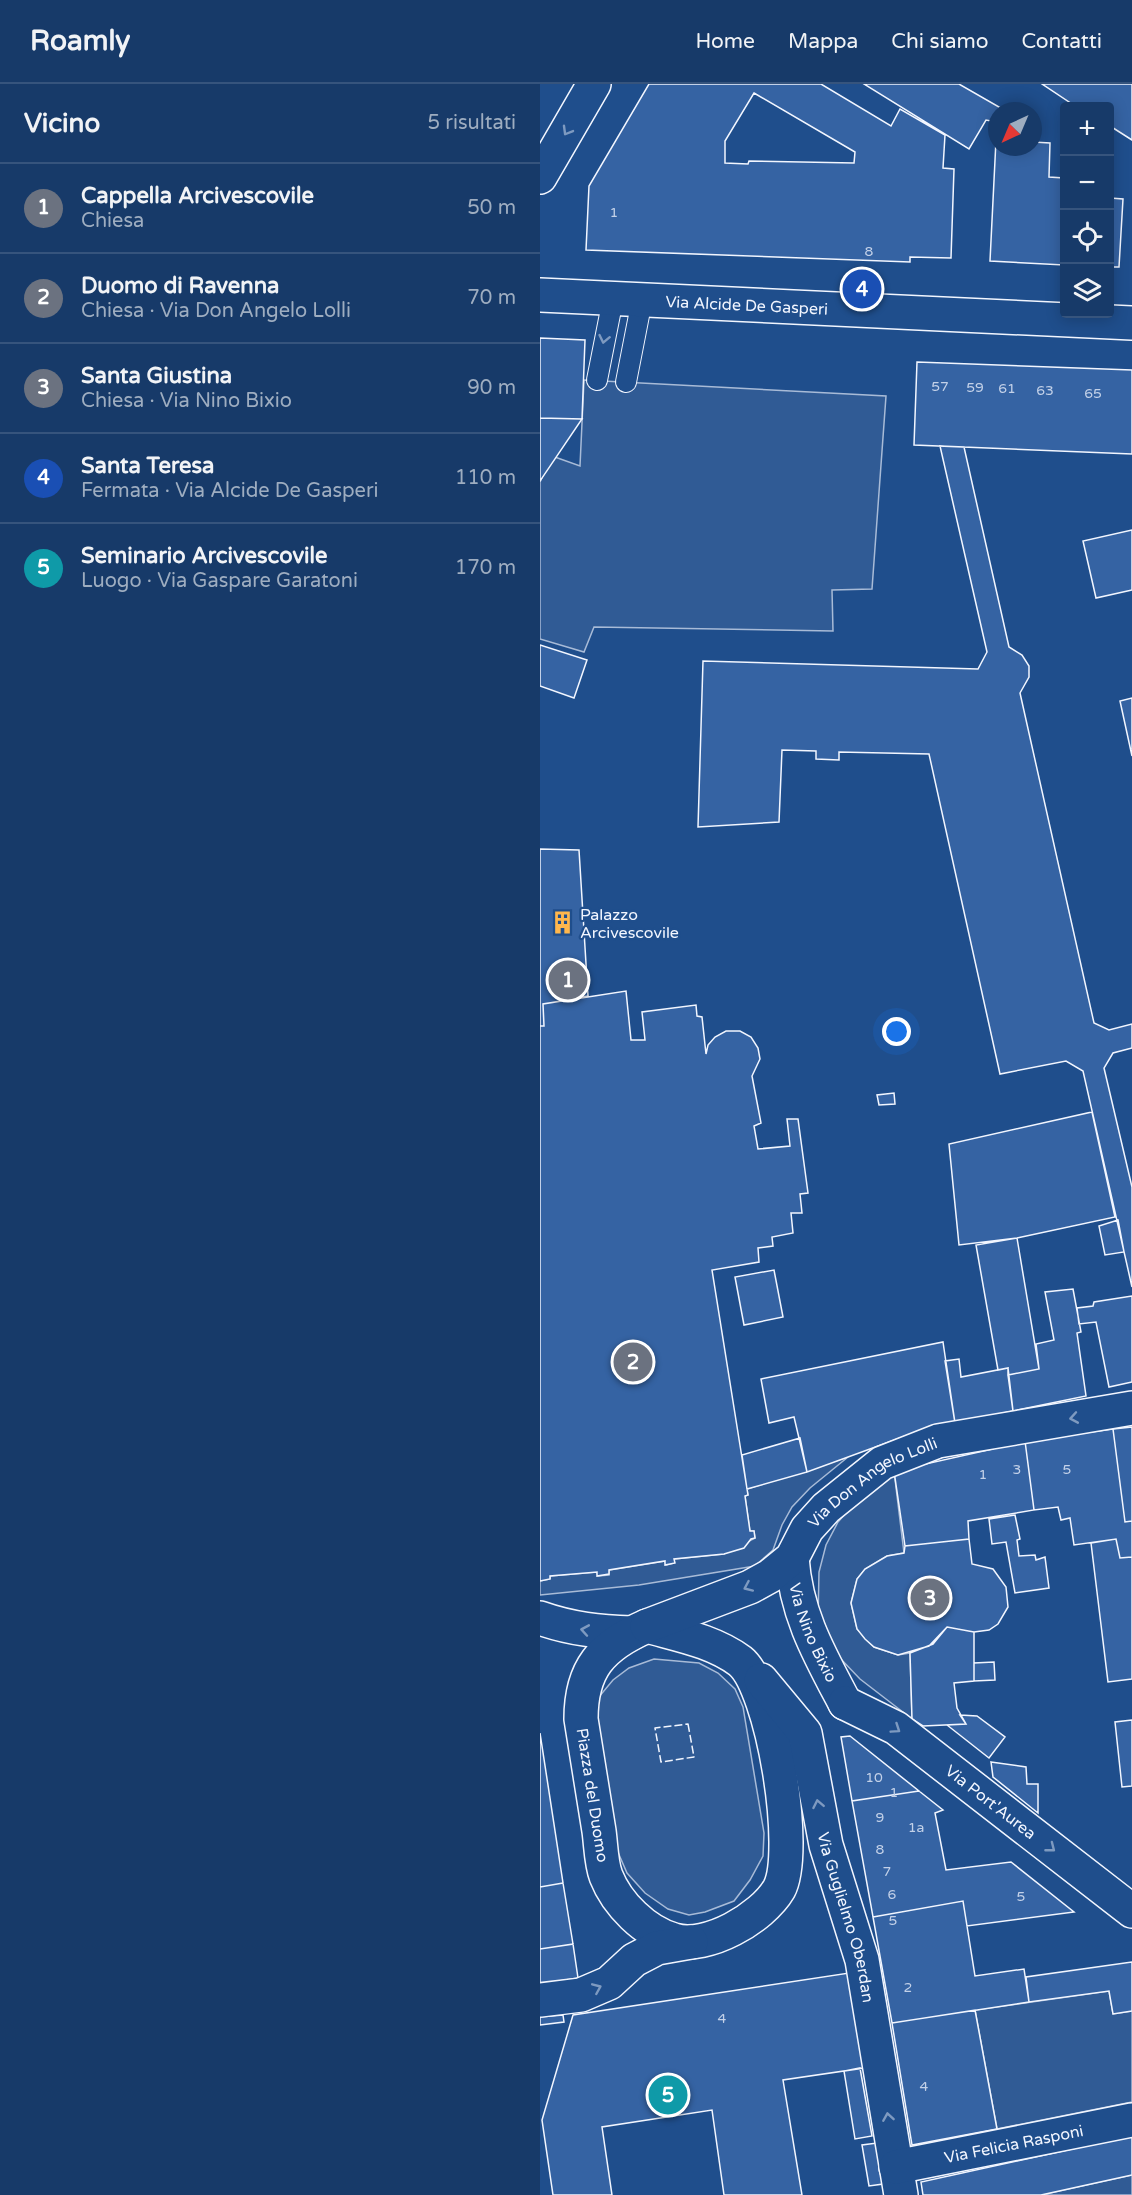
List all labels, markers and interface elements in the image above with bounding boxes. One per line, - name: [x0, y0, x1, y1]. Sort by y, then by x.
- text: Roamly: [30, 24, 130, 58]
- text: Home: [695, 29, 755, 54]
- text: Mappa: [788, 29, 858, 54]
- text: Chi siamo: [891, 29, 989, 54]
- text: Contatti: [1022, 29, 1102, 54]
- north arrow: [988, 102, 1042, 156]
- map controls: [1060, 102, 1114, 318]
- button: +: [1060, 102, 1114, 156]
- text: Vicino: [24, 108, 100, 139]
- text: 5 risultati: [428, 111, 516, 135]
- one-way arrow: [563, 125, 574, 135]
- button: −: [1060, 156, 1114, 210]
- text: Cappella Arcivescovile: [81, 183, 314, 209]
- text: 1: [37, 196, 50, 220]
- text: 50 m: [467, 196, 516, 220]
- house number: 1: [610, 204, 618, 221]
- text: Chiesa: [81, 209, 144, 233]
- button: locate: [1060, 210, 1114, 264]
- house number: 8: [865, 243, 874, 260]
- button: layers: [1060, 264, 1114, 318]
- pin: 4: [842, 266, 882, 312]
- text: Duomo di Ravenna: [81, 273, 279, 299]
- text: 2: [37, 286, 50, 310]
- text: 70 m: [467, 286, 516, 310]
- street label: Via Alcide De Gasperi: [665, 292, 829, 320]
- text: Chiesa · Via Don Angelo Lolli: [81, 299, 351, 323]
- one-way arrow: [598, 334, 611, 344]
- text: Santa Giustina: [81, 363, 232, 389]
- text: 3: [37, 376, 50, 400]
- text: 90 m: [467, 376, 516, 400]
- house number: 57: [931, 378, 949, 395]
- house number: 59: [966, 379, 984, 396]
- house number: 61: [998, 380, 1016, 397]
- house number: 63: [1036, 382, 1054, 399]
- house number: 65: [1084, 385, 1102, 402]
- text: Chiesa · Via Nino Bixio: [81, 389, 292, 413]
- text: Santa Teresa: [81, 453, 214, 479]
- text: 4: [37, 466, 50, 490]
- text: 110 m: [455, 466, 516, 490]
- text: Fermata · Via Alcide De Gasperi: [81, 479, 379, 503]
- text: Seminario Arcivescovile: [81, 543, 327, 569]
- text: 5: [37, 556, 50, 580]
- text: 170 m: [455, 556, 516, 580]
- text: Luogo · Via Gaspare Garatoni: [81, 569, 358, 593]
- place label: Palazzo Arcivescovile: [580, 905, 679, 943]
- building icon: Palazzo Arcivescovile: [549, 910, 575, 936]
- pin: 1: [549, 958, 588, 1002]
- your location: [882, 1017, 911, 1046]
- pin: 2: [614, 1340, 652, 1384]
- one-way arrow: [1070, 1412, 1079, 1424]
- street label: Via Don Angelo Lolli: [804, 1433, 940, 1532]
- house number: 3: [1013, 1461, 1021, 1478]
- house number: 5: [1063, 1461, 1071, 1478]
- house number: 1: [979, 1466, 987, 1483]
- pin: 3: [910, 1576, 950, 1621]
- one-way arrow: [744, 1580, 755, 1592]
- street label: Via Nino Bixio: [784, 1581, 841, 1686]
- one-way arrow: [581, 1624, 591, 1637]
- one-way arrow: [890, 1722, 901, 1733]
- street label: Piazza del Duomo: [572, 1727, 613, 1864]
- street label: Via Port'Aurea: [941, 1761, 1040, 1844]
- house number: 10: [865, 1769, 883, 1786]
- house number: 1: [890, 1784, 898, 1801]
- one-way arrow: [812, 1799, 825, 1809]
- house number: 9: [876, 1809, 884, 1826]
- house number: 1a: [908, 1819, 924, 1836]
- street label: Via Guglielmo Oberdan: [813, 1830, 878, 2004]
- house number: 8: [876, 1841, 885, 1858]
- one-way arrow: [1044, 1841, 1055, 1852]
- house number: 7: [883, 1863, 891, 1880]
- house number: 6: [888, 1886, 897, 1903]
- house number: 5: [1017, 1888, 1025, 1905]
- house number: 5: [889, 1912, 897, 1929]
- house number: 2: [904, 1979, 912, 1996]
- one-way arrow: [590, 1984, 601, 1996]
- house number: 4: [718, 2010, 727, 2027]
- pin: 5: [648, 2072, 688, 2118]
- house number: 4: [920, 2078, 929, 2095]
- one-way arrow: [882, 2112, 894, 2121]
- street label: Via Felicia Rasponi: [942, 2121, 1085, 2168]

